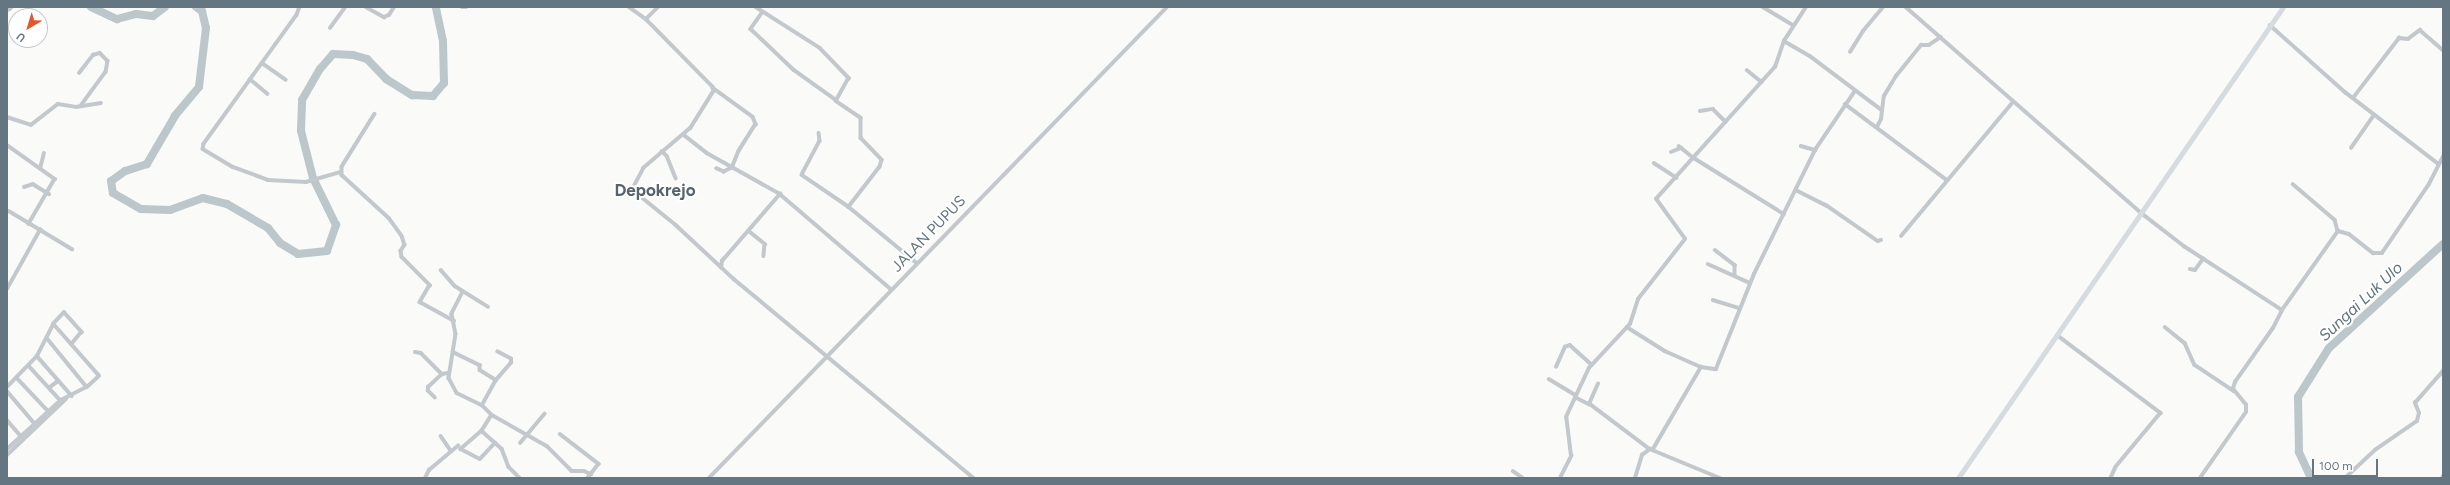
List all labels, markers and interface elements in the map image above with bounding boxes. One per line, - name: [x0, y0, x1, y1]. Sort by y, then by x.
- north arrow: [8, 8, 48, 48]
- text: U: [14, 30, 28, 45]
- district label: Depokrejo: [614, 181, 696, 201]
- street label: JALAN PUPUS: [888, 192, 970, 276]
- water label: Sungai Luk Ulo: [2315, 258, 2407, 346]
- scale bar: [2314, 451, 2380, 477]
- text: 100 m: [2319, 459, 2353, 473]

